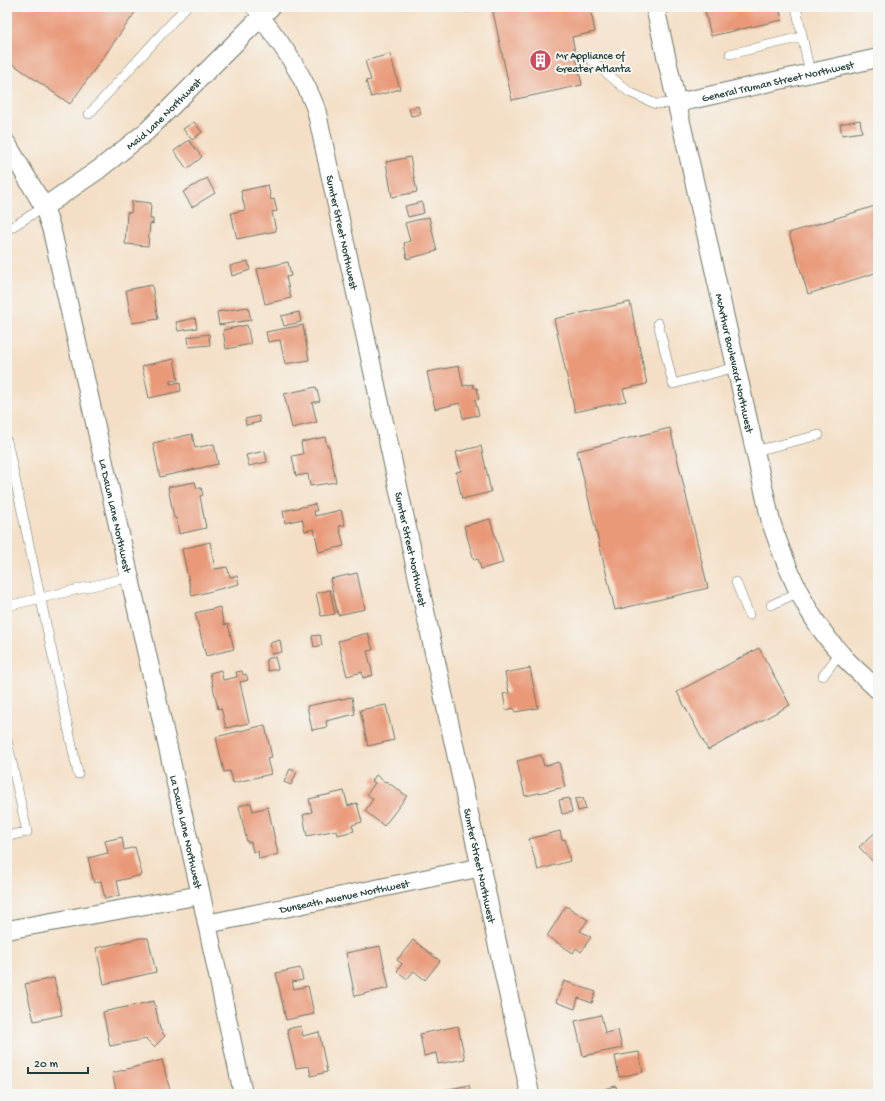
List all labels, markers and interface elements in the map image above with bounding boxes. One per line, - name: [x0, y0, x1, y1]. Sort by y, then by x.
- building icon: Mr Appliance of Greater Atlanta: [527, 48, 553, 74]
- place label: Mr Appliance of Greater Atlanta: [556, 50, 632, 76]
- street label: General Truman Street Northwest: [701, 59, 857, 105]
- street label: Maid Lane Northwest: [125, 75, 206, 153]
- street label: Sumter Street Northwest: [323, 174, 359, 293]
- street label: McArthur Boulevard Northwest: [712, 293, 755, 436]
- street label: La Dawn Lane Northwest: [95, 458, 133, 575]
- street label: Sumter Street Northwest: [391, 491, 428, 609]
- street label: La Dawn Lane Northwest: [166, 774, 204, 892]
- street label: Sumter Street Northwest: [460, 808, 497, 926]
- street label: Dunseath Avenue Northwest: [278, 878, 412, 917]
- scale bar: [28, 1049, 88, 1075]
- text: 20 m: [34, 1058, 59, 1072]

